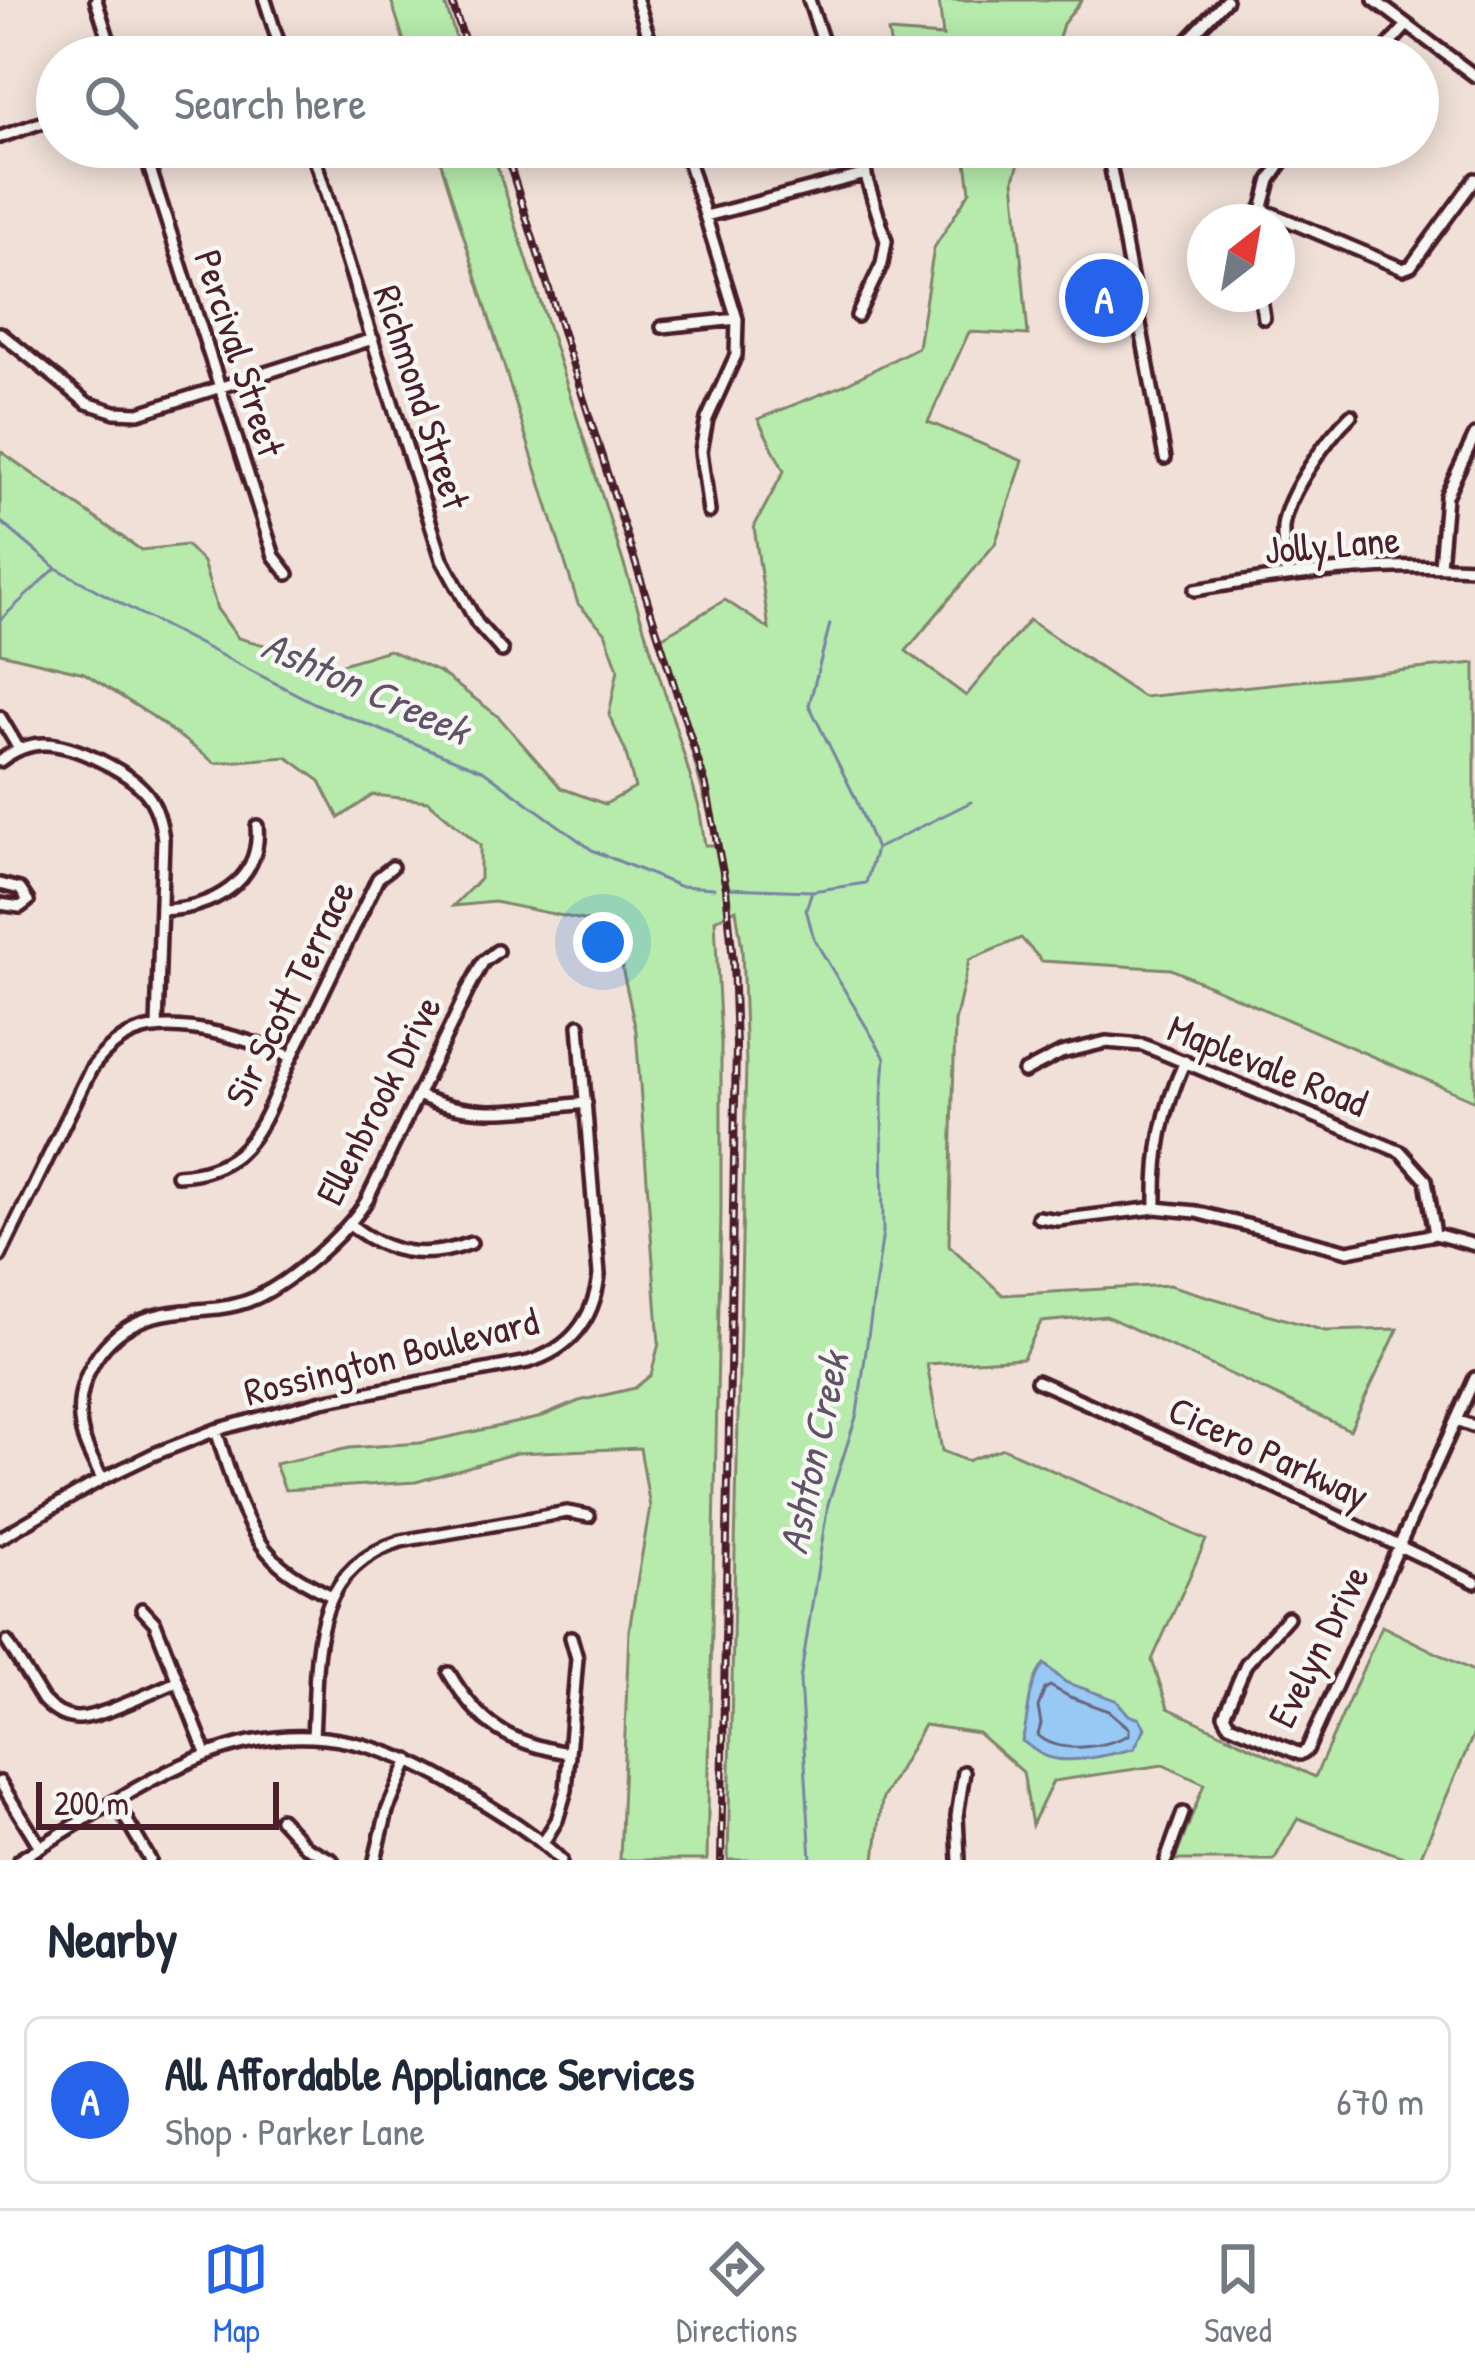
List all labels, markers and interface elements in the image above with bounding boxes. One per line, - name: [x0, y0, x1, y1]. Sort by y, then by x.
- search box: [36, 36, 1439, 168]
- icon: search: [78, 69, 144, 135]
- text: Search here: [174, 72, 366, 133]
- north arrow: [1187, 204, 1295, 312]
- street label: Percival Street: [182, 243, 299, 463]
- pin: A: [1065, 253, 1143, 343]
- street label: Richmond Street: [361, 278, 484, 516]
- street label: Jolly Lane: [1262, 511, 1402, 576]
- water label: Ashton Creeek: [254, 616, 482, 759]
- street label: Sir Scott Terrace: [211, 871, 366, 1114]
- your location: [573, 912, 633, 972]
- street label: Ellenbrook Drive: [302, 986, 453, 1214]
- street label: Maplevale Road: [1161, 1000, 1376, 1129]
- street label: Rossington Boulevard: [238, 1293, 543, 1418]
- water label: Ashton Creek: [763, 1344, 862, 1559]
- street label: Cicero Parkway: [1160, 1382, 1378, 1521]
- street label: Evelyn Drive: [1254, 1556, 1381, 1736]
- scale bar: [36, 1776, 279, 1829]
- text: 200 m: [54, 1781, 129, 1825]
- text: Nearby: [48, 1904, 178, 1973]
- text: All Affordable Appliance Services: [165, 2043, 695, 2104]
- text: A: [80, 2074, 100, 2127]
- text: 670 m: [1336, 2074, 1424, 2127]
- text: Shop · Parker Lane: [165, 2104, 425, 2157]
- tab: Map: [203, 2236, 269, 2352]
- tab: Directions: [676, 2236, 798, 2352]
- tab: Saved: [1204, 2236, 1272, 2352]

